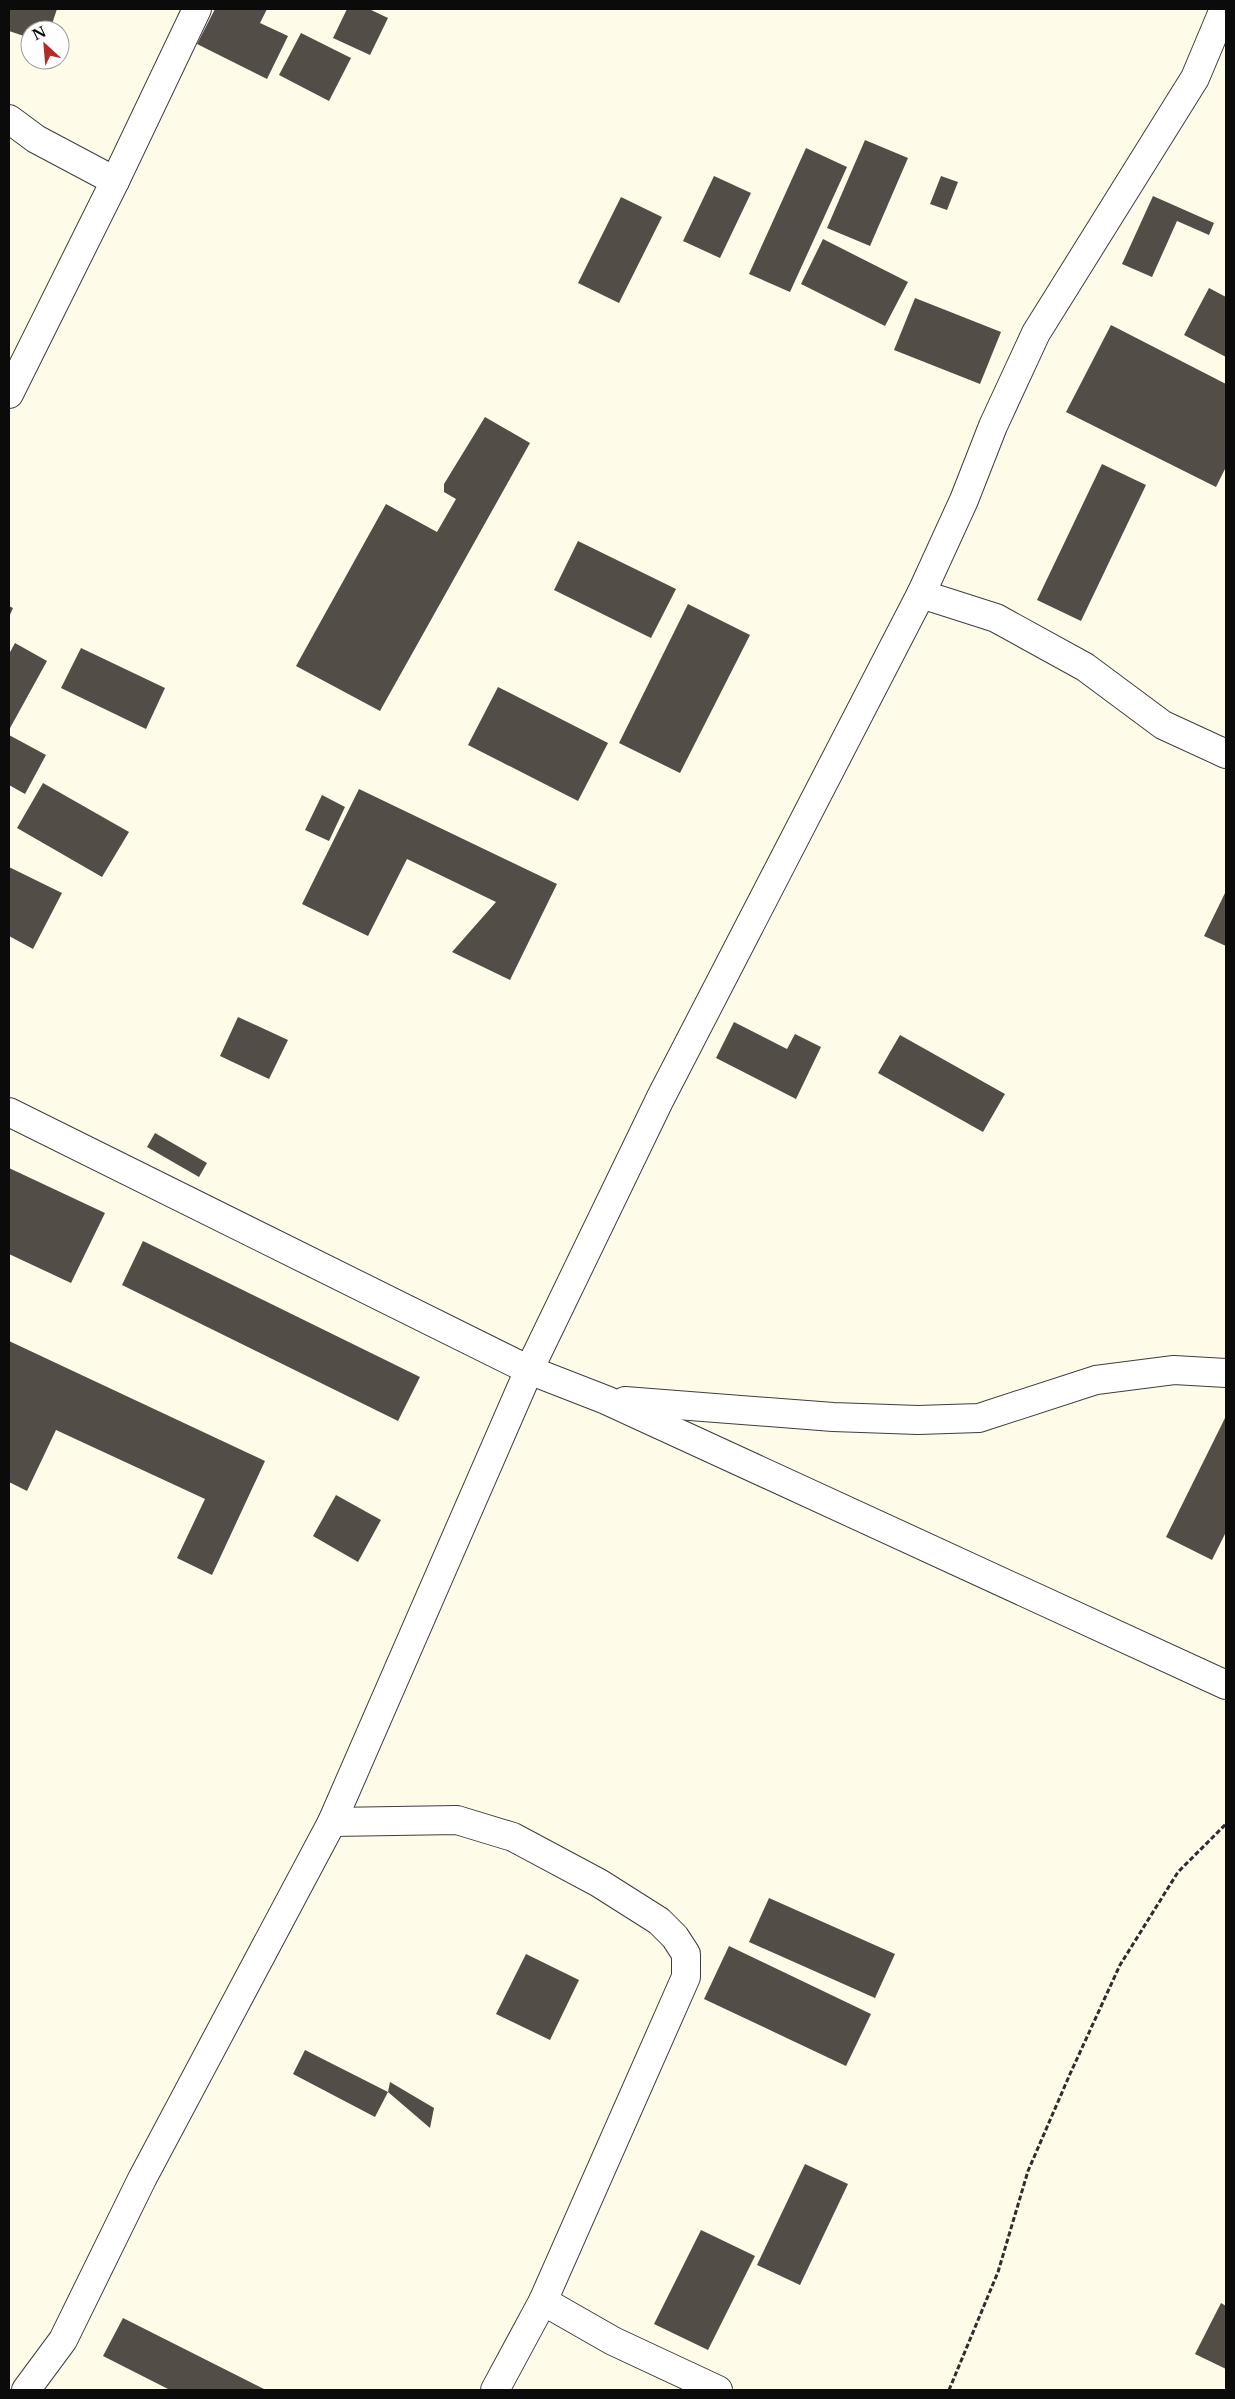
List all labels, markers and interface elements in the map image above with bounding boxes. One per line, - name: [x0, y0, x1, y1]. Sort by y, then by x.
- north arrow: [20, 20, 70, 70]
- text: N: [29, 22, 49, 44]

